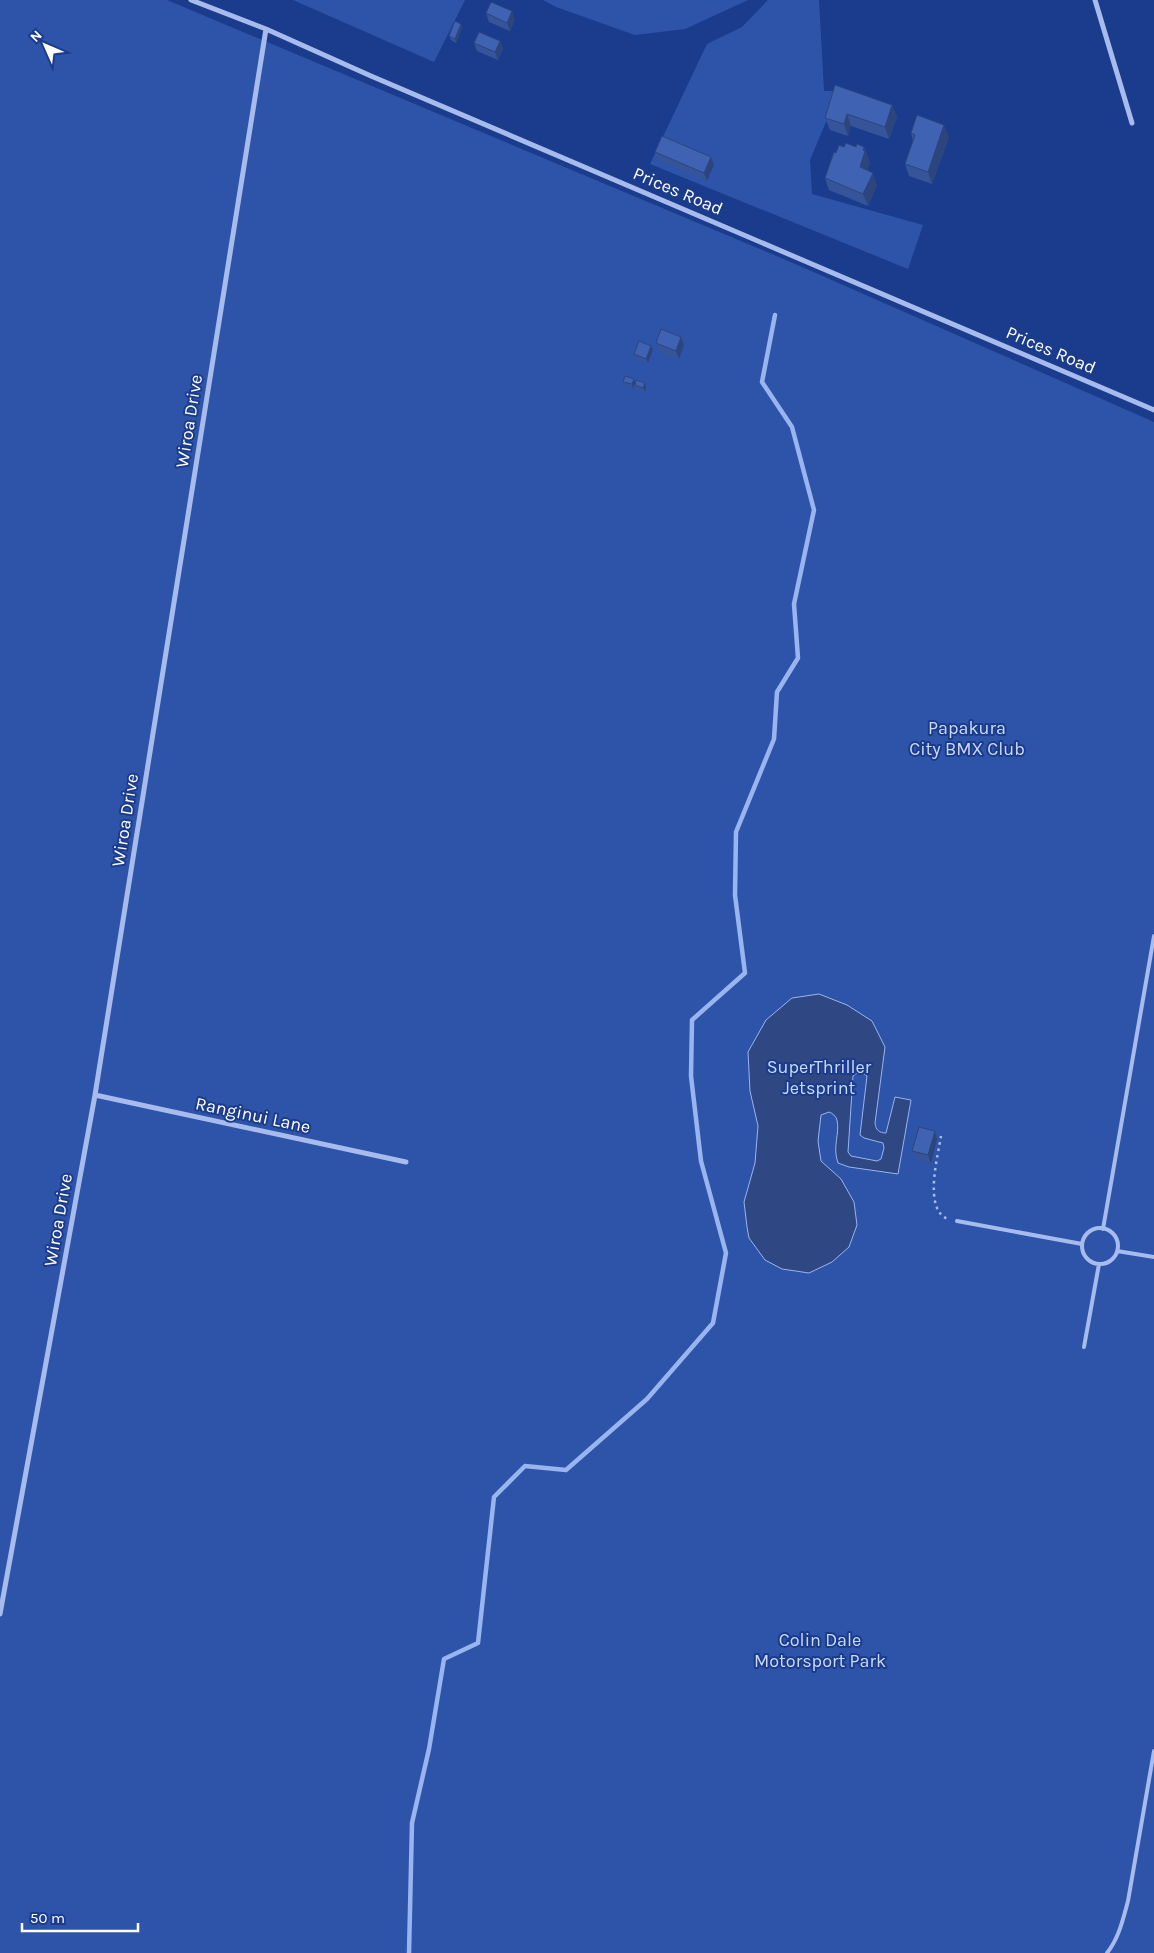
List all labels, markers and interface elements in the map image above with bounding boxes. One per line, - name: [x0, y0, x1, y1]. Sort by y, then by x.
- north arrow: [20, 20, 70, 70]
- text: N: [27, 27, 46, 46]
- street label: Prices Road: [630, 162, 726, 220]
- street label: Prices Road: [1003, 321, 1099, 379]
- street label: Wiroa Drive: [171, 373, 207, 469]
- park label: Papakura City BMX Club: [909, 717, 1025, 760]
- street label: Wiroa Drive: [107, 772, 143, 868]
- park label: SuperThriller Jetsprint: [767, 1056, 872, 1099]
- street label: Ranginui Lane: [193, 1092, 313, 1138]
- street label: Wiroa Drive: [39, 1172, 77, 1268]
- park label: Colin Dale Motorsport Park: [754, 1629, 886, 1672]
- scale bar: [22, 1900, 139, 1932]
- text: 50 m: [30, 1909, 65, 1927]

